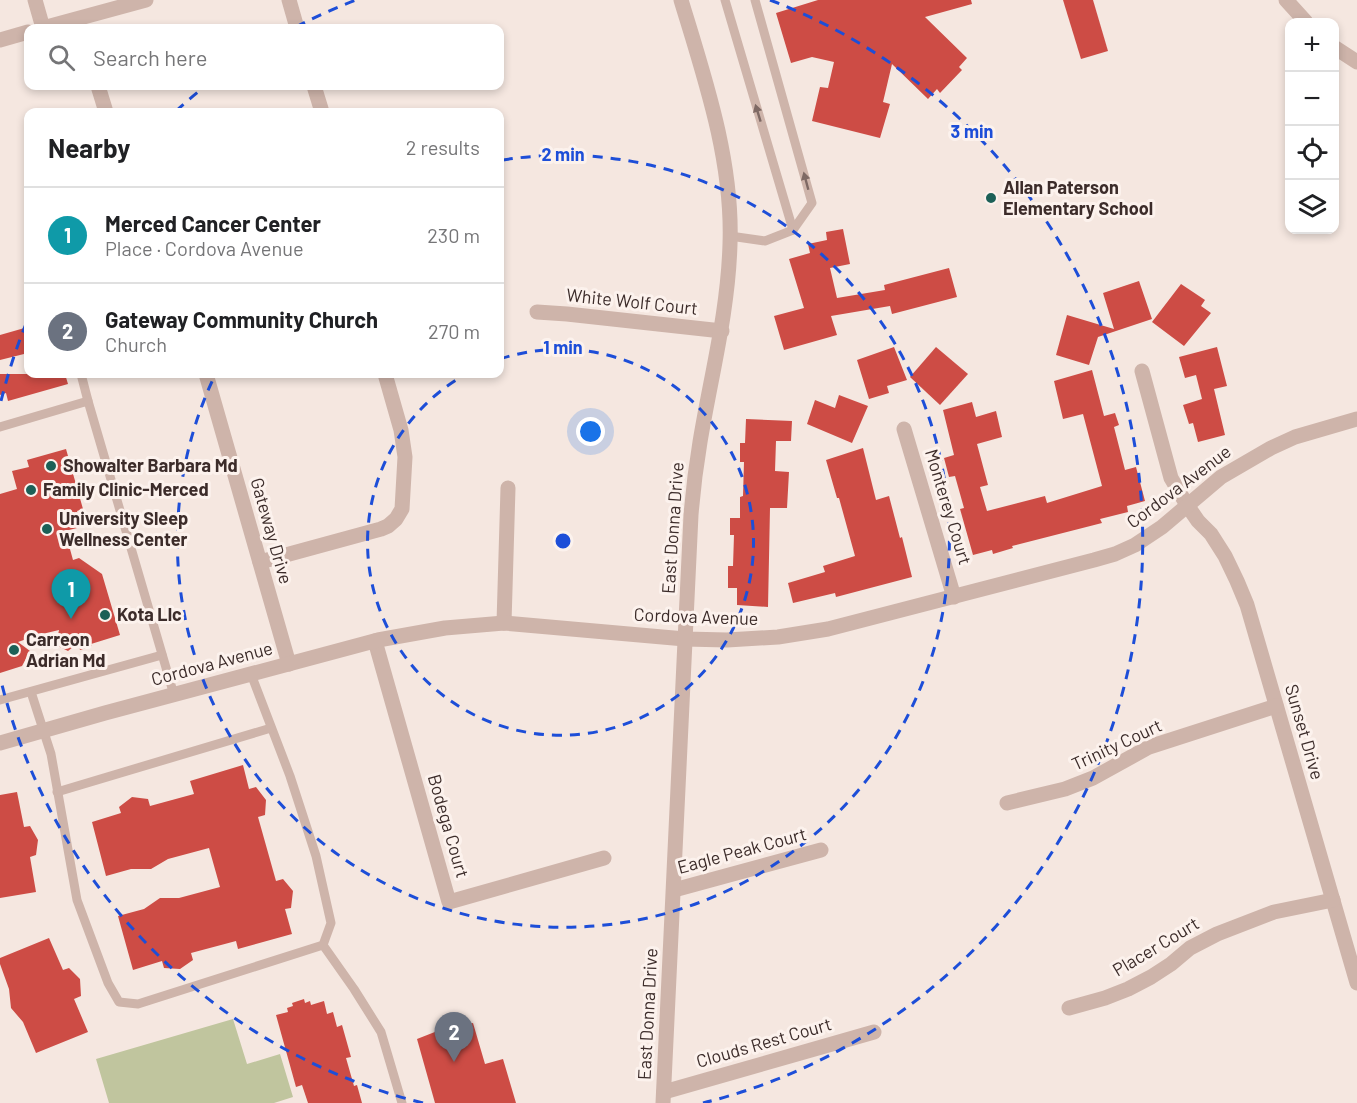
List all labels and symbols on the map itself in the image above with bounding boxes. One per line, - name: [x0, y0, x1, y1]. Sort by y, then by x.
- one-way arrow: [753, 104, 762, 122]
- text: 3 min: [951, 120, 993, 142]
- text: 2 min: [541, 143, 585, 165]
- one-way arrow: [801, 172, 811, 190]
- place label: Allan Paterson Elementary School: [1003, 176, 1153, 219]
- marker: Allan Paterson Elementary School: [984, 191, 998, 205]
- street label: White Wolf Court: [565, 283, 699, 319]
- text: 1 min: [543, 336, 583, 358]
- your location: [576, 417, 605, 446]
- street label: Cordova Avenue: [1122, 440, 1235, 533]
- street label: Monterey Court: [921, 446, 977, 567]
- place label: Showalter Barbara Md: [63, 454, 238, 476]
- marker: Showalter Barbara Md: [44, 459, 58, 473]
- street label: East Donna Drive: [656, 461, 688, 595]
- street label: Gateway Drive: [246, 475, 298, 586]
- place label: Family Clinic-Merced: [43, 478, 209, 500]
- marker: Family Clinic-Merced: [24, 483, 38, 497]
- place label: University Sleep Wellness Center: [59, 507, 188, 550]
- marker: University Sleep Wellness Center: [40, 522, 54, 536]
- centre of rings: [553, 531, 573, 551]
- pin: 1: [52, 570, 90, 619]
- place label: Kota Llc: [117, 603, 182, 625]
- street label: Cordova Avenue: [633, 603, 759, 629]
- marker: Kota Llc: [98, 608, 112, 622]
- place label: Carreon Adrian Md: [26, 628, 105, 671]
- street label: Cordova Avenue: [149, 636, 275, 690]
- marker: Carreon Adrian Md: [7, 643, 21, 657]
- street label: Sunset Drive: [1281, 681, 1329, 782]
- street label: Trinity Court: [1068, 714, 1165, 775]
- street label: Bodega Court: [424, 771, 474, 880]
- street label: Eagle Peak Court: [675, 822, 809, 878]
- street label: Placer Court: [1108, 912, 1203, 980]
- street label: East Donna Drive: [633, 947, 661, 1080]
- pin: 2: [434, 1012, 474, 1062]
- street label: Clouds Rest Court: [694, 1012, 834, 1072]

